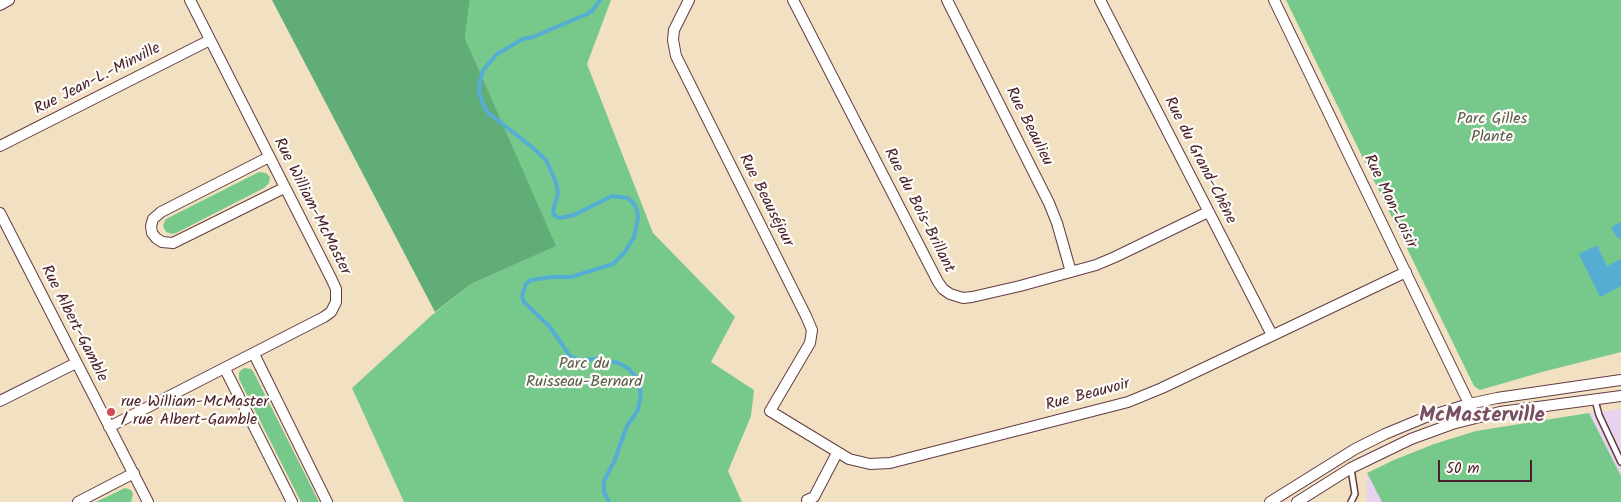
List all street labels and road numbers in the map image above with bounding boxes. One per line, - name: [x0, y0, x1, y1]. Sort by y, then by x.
- street label: Rue Jean-L.-Minville: [32, 40, 164, 120]
- street label: Rue Beaulieu: [1000, 84, 1056, 170]
- street label: Rue du Grand-Chêne: [1159, 94, 1239, 228]
- street label: Rue William-McMaster: [268, 135, 354, 279]
- street label: Rue du Bois-Brillant: [878, 145, 958, 277]
- street label: Rue Beauséjour: [733, 151, 797, 251]
- street label: Rue Mon-Loisir: [1358, 152, 1420, 252]
- street label: Rue Albert-Gamble: [35, 262, 111, 386]
- street label: Rue Beauvoir: [1044, 376, 1132, 416]

